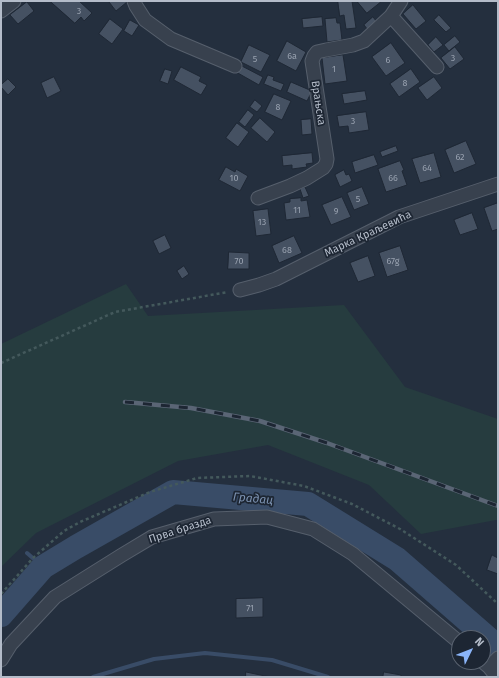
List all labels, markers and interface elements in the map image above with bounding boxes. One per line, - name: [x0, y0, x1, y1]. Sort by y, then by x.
- house number: 3: [77, 6, 81, 16]
- house number: 6a: [287, 51, 297, 61]
- house number: 3: [451, 53, 455, 63]
- house number: 5: [253, 54, 257, 64]
- house number: 6: [386, 55, 390, 65]
- house number: 1: [332, 64, 336, 74]
- house number: 8: [403, 78, 407, 88]
- street label: Врањска: [308, 80, 328, 126]
- house number: 8: [276, 102, 280, 112]
- house number: 3: [351, 116, 355, 126]
- house number: 62: [455, 152, 465, 162]
- house number: 64: [422, 163, 432, 173]
- house number: 10: [230, 173, 238, 183]
- house number: 66: [388, 173, 398, 183]
- house number: 5: [356, 194, 360, 204]
- house number: 11: [293, 205, 301, 215]
- house number: 9: [334, 206, 338, 216]
- street label: Марка Краљевића: [322, 208, 414, 260]
- house number: 13: [258, 217, 266, 227]
- house number: 68: [282, 245, 292, 255]
- house number: 70: [235, 256, 243, 266]
- house number: 67g: [386, 256, 400, 266]
- water label: Градац: [232, 490, 274, 508]
- street label: Прва бразда: [147, 514, 213, 546]
- house number: 71: [246, 603, 254, 613]
- north arrow: [451, 630, 491, 670]
- text: N: [472, 635, 487, 649]

